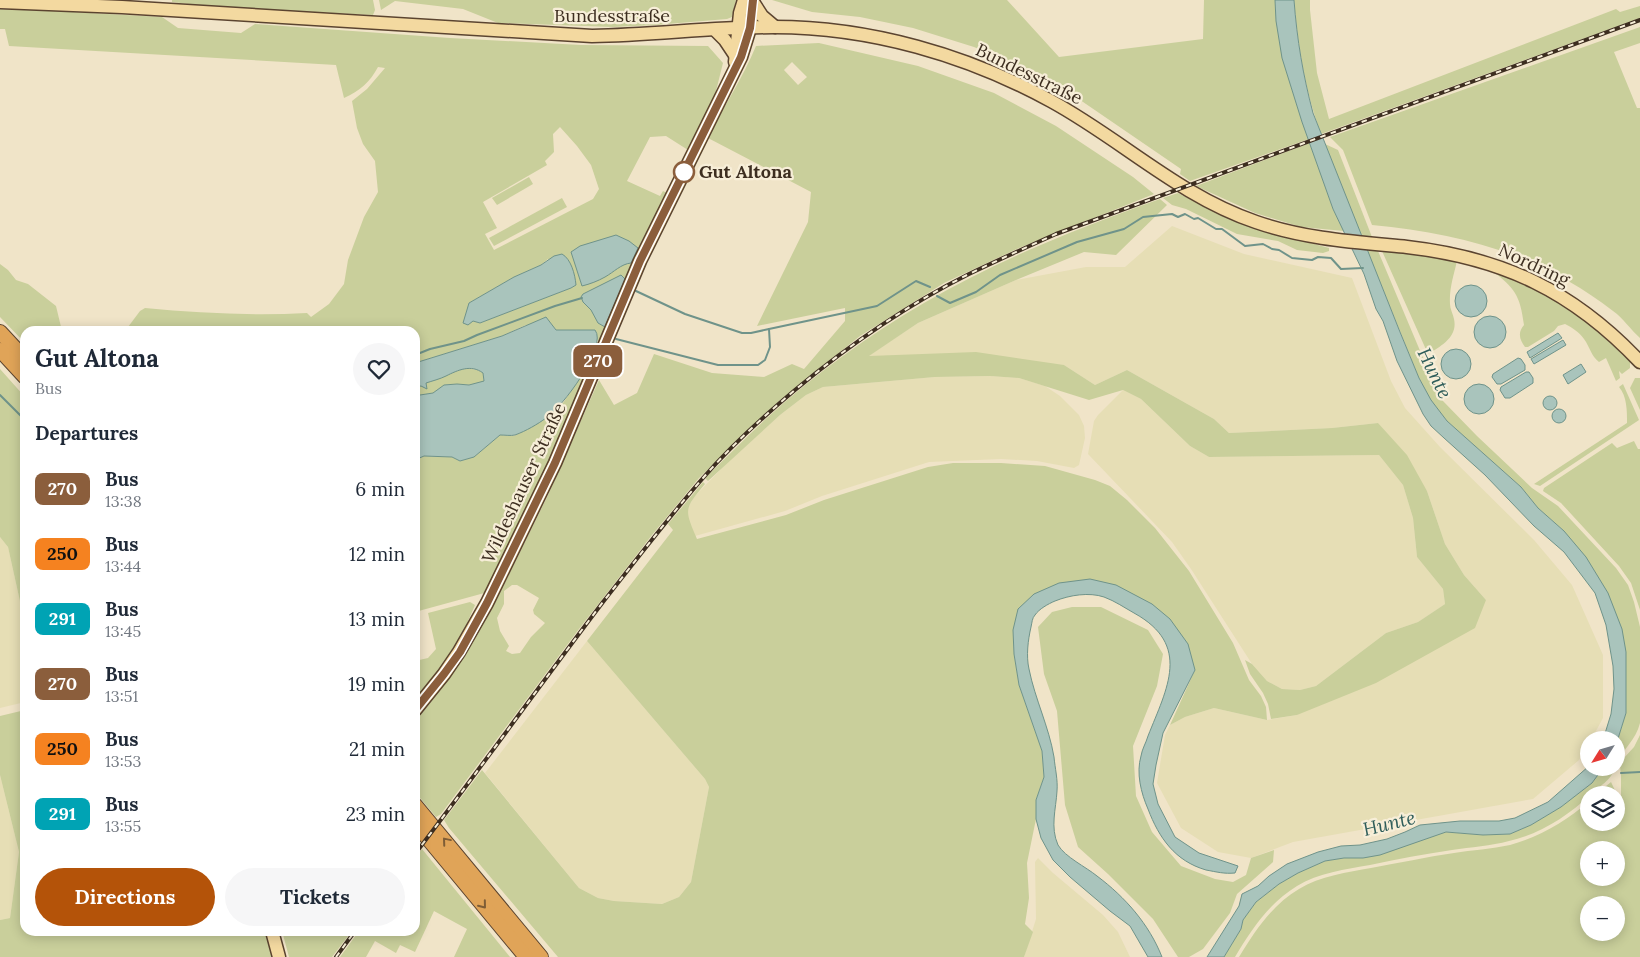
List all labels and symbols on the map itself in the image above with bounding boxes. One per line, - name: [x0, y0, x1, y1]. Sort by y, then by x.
- street label: Bundesstraße: [554, 4, 670, 27]
- street label: Bundesstraße: [972, 38, 1087, 109]
- place label: Gut Altona: [699, 160, 792, 183]
- marker: Gut Altona: [673, 161, 695, 183]
- street label: Nordring: [1495, 238, 1575, 292]
- water label: Hunte: [1412, 344, 1458, 402]
- line badge: 270: [569, 345, 627, 377]
- street label: Wildeshauser Straße: [476, 399, 571, 566]
- north arrow: [1580, 731, 1625, 776]
- water label: Hunte: [1360, 805, 1418, 841]
- one-way arrow: [443, 838, 451, 847]
- one-way arrow: [477, 899, 486, 908]

